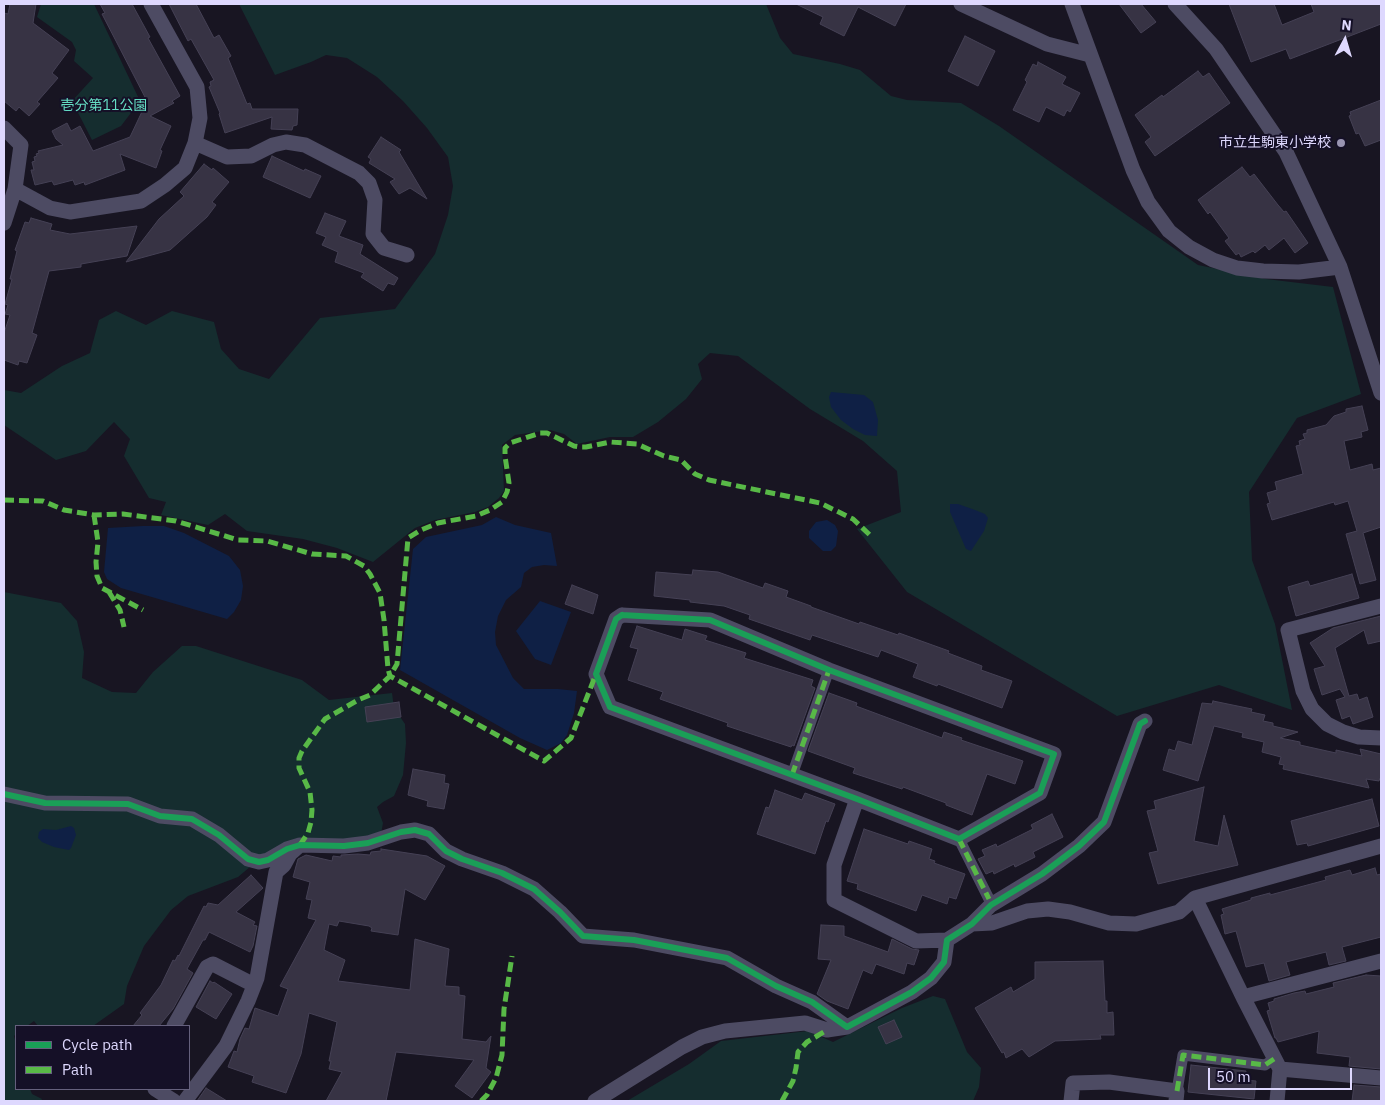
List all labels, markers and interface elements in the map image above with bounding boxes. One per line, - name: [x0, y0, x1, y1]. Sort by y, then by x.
- north arrow: [1320, 15, 1370, 65]
- text: N: [1341, 16, 1353, 35]
- park label: 壱分第11公園: [61, 98, 147, 114]
- place label: 市立生駒東小学校: [1219, 135, 1331, 151]
- marker: 市立生駒東小学校: [1335, 137, 1347, 149]
- legend: [15, 1025, 190, 1090]
- text: Cycle path: [62, 1035, 133, 1054]
- scale bar: [1210, 1058, 1354, 1090]
- text: Path: [62, 1060, 93, 1079]
- text: 50 m: [1216, 1067, 1251, 1086]

